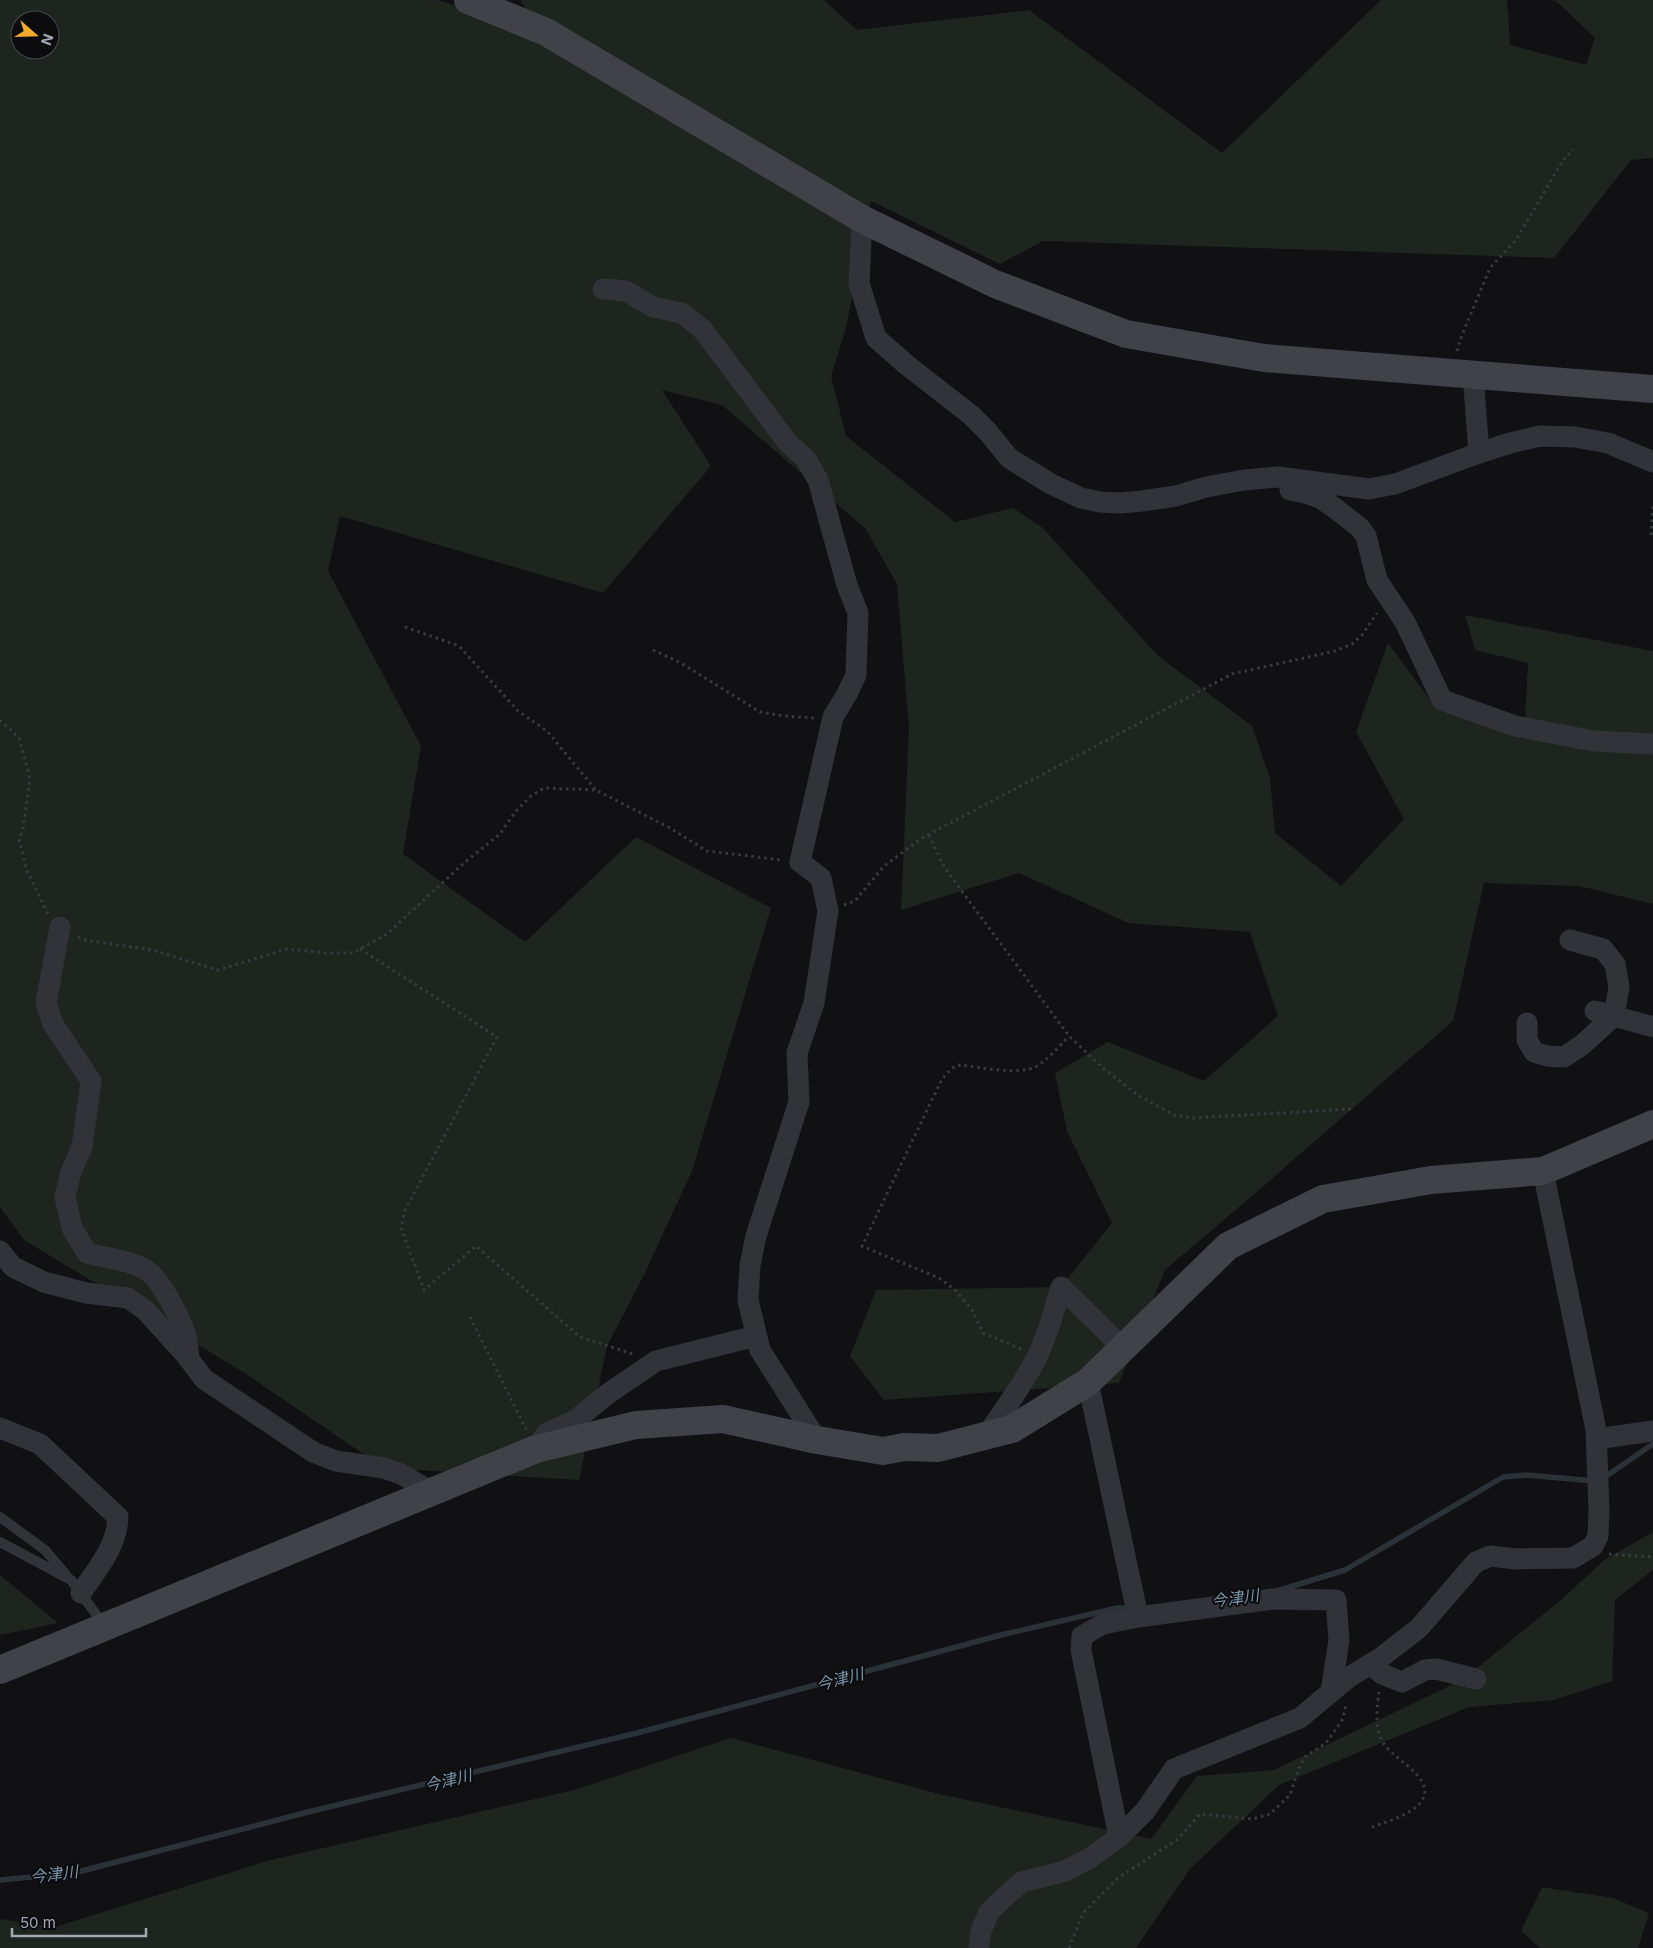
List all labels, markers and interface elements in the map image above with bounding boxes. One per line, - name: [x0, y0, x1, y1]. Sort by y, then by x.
- north arrow: [10, 10, 60, 60]
- text: N: [38, 32, 57, 48]
- water label: 今津川: [1210, 1584, 1262, 1611]
- water label: 今津川: [814, 1663, 868, 1695]
- water label: 今津川: [422, 1764, 476, 1796]
- water label: 今津川: [29, 1861, 81, 1887]
- scale bar: [12, 1906, 146, 1938]
- text: 50 m: [20, 1913, 56, 1932]

